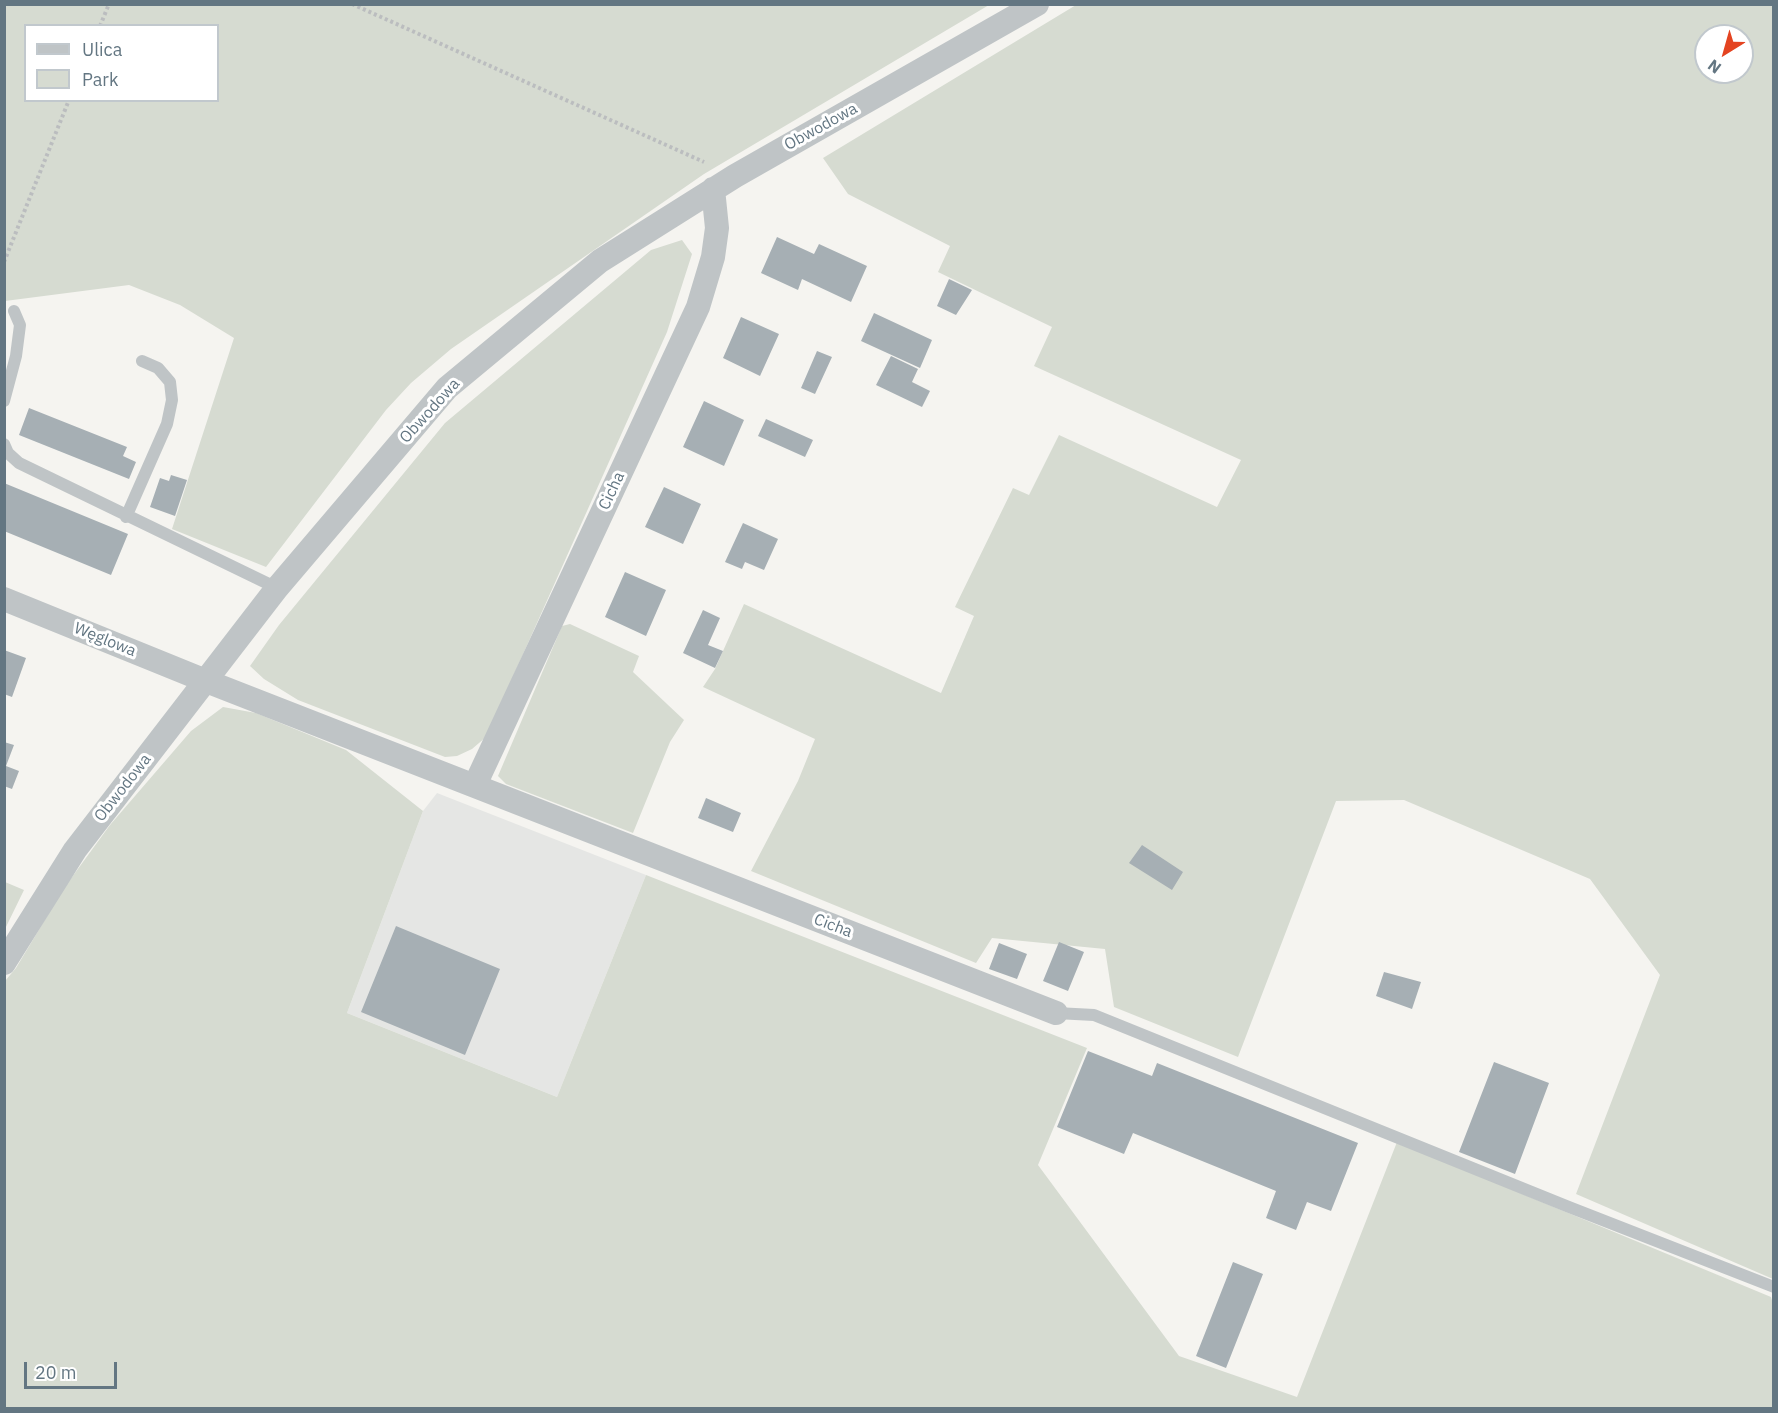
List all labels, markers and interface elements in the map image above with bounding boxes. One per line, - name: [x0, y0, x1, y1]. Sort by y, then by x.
- legend: [24, 24, 219, 102]
- north arrow: [1694, 24, 1754, 84]
- text: Ulica: [82, 38, 122, 61]
- text: N: [1704, 55, 1725, 78]
- text: Park: [82, 68, 118, 91]
- street label: Obwodowa: [781, 99, 861, 155]
- street label: Obwodowa: [396, 375, 464, 447]
- street label: Cicha: [595, 469, 629, 513]
- street label: Węglowa: [71, 619, 139, 661]
- street label: Obwodowa: [91, 750, 155, 826]
- street label: Cicha: [811, 910, 855, 942]
- scale bar: [27, 1350, 120, 1388]
- text: 20 m: [35, 1361, 77, 1384]

